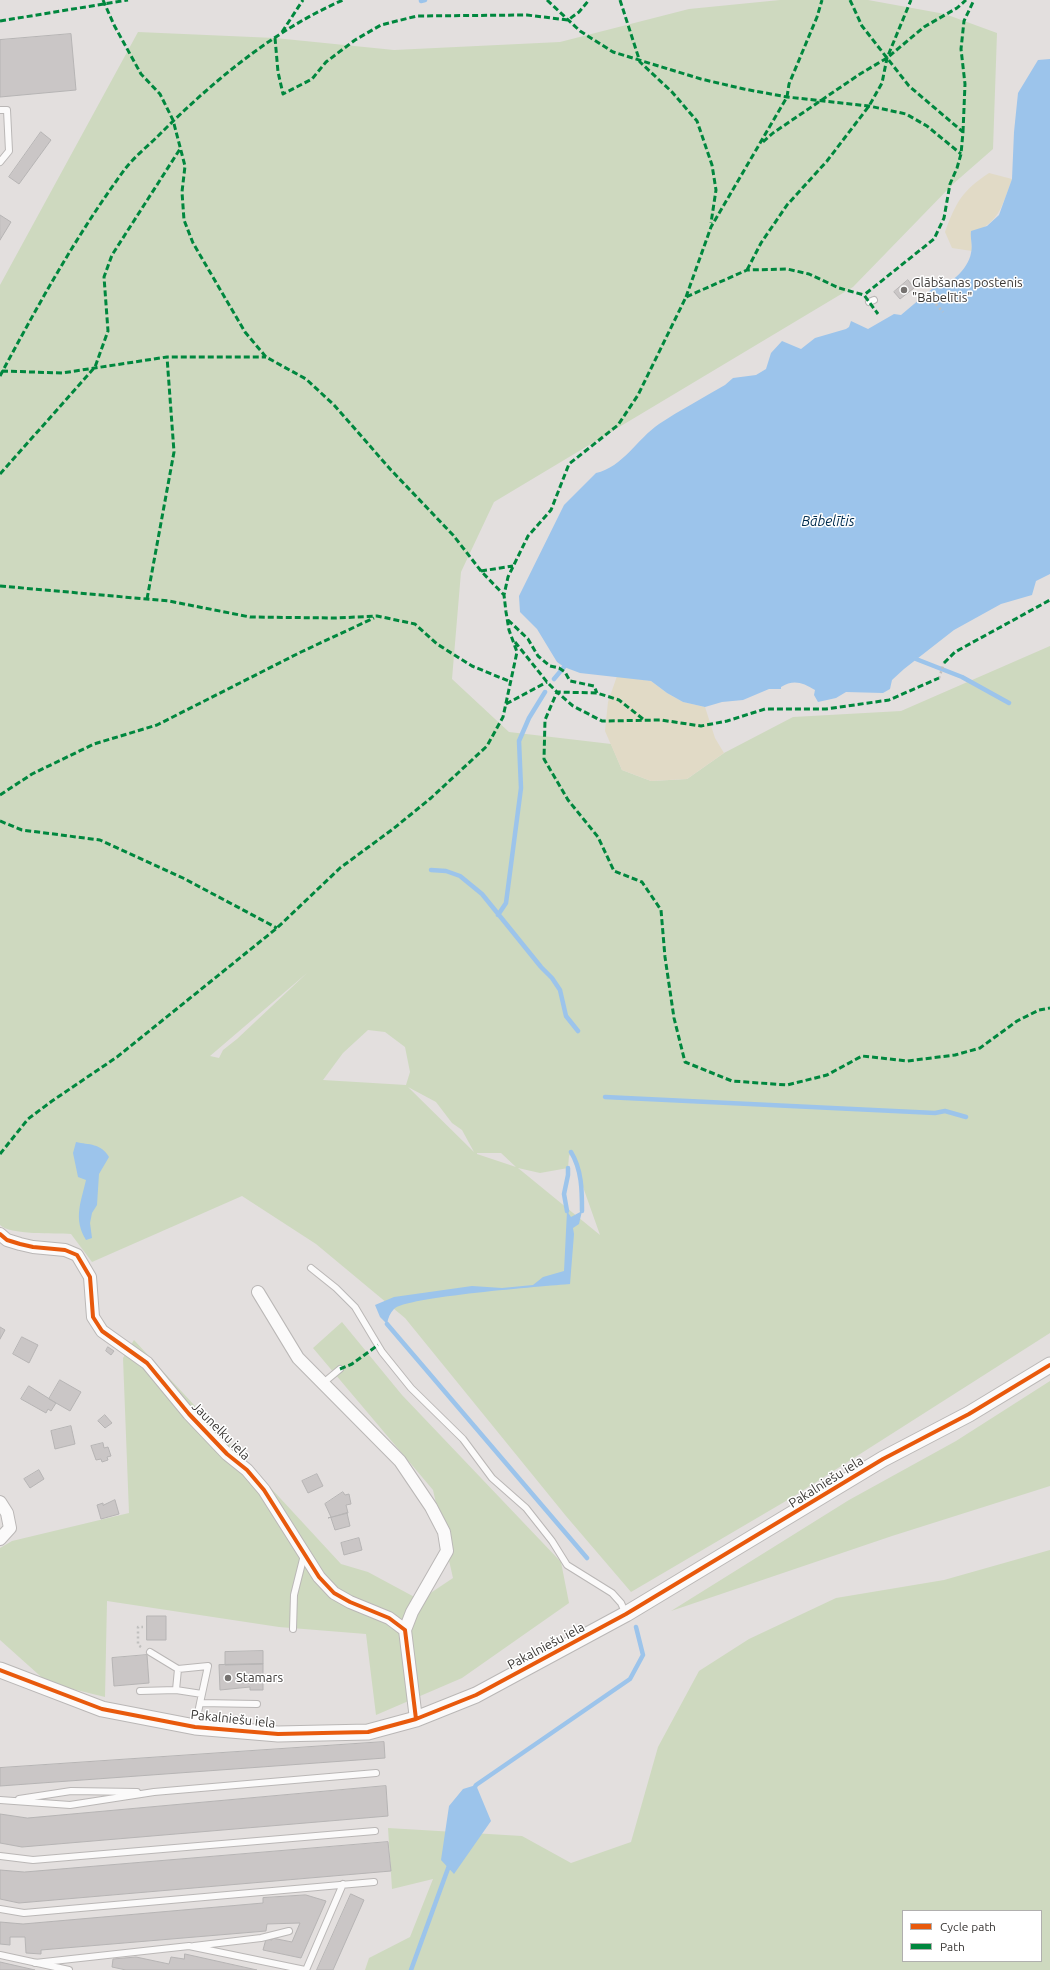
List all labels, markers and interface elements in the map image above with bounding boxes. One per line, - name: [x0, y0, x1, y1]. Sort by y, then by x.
- place label: Glābšanas postenis "Bābelītis": [912, 275, 1023, 306]
- marker: Glābšanas postenis "Bābelītis": [899, 285, 909, 295]
- water label: Bābelītis: [801, 513, 855, 529]
- street label: Jaunelku iela: [189, 1399, 253, 1463]
- street label: Pakalniešu iela: [786, 1453, 866, 1511]
- street label: Pakalniešu iela: [505, 1619, 587, 1673]
- place label: Stamars: [236, 1670, 283, 1686]
- marker: Stamars: [223, 1673, 233, 1683]
- street label: Pakalniešu iela: [190, 1707, 276, 1731]
- legend: [902, 1910, 1042, 1962]
- text: Cycle path: [940, 1920, 996, 1933]
- text: Path: [940, 1940, 965, 1953]

